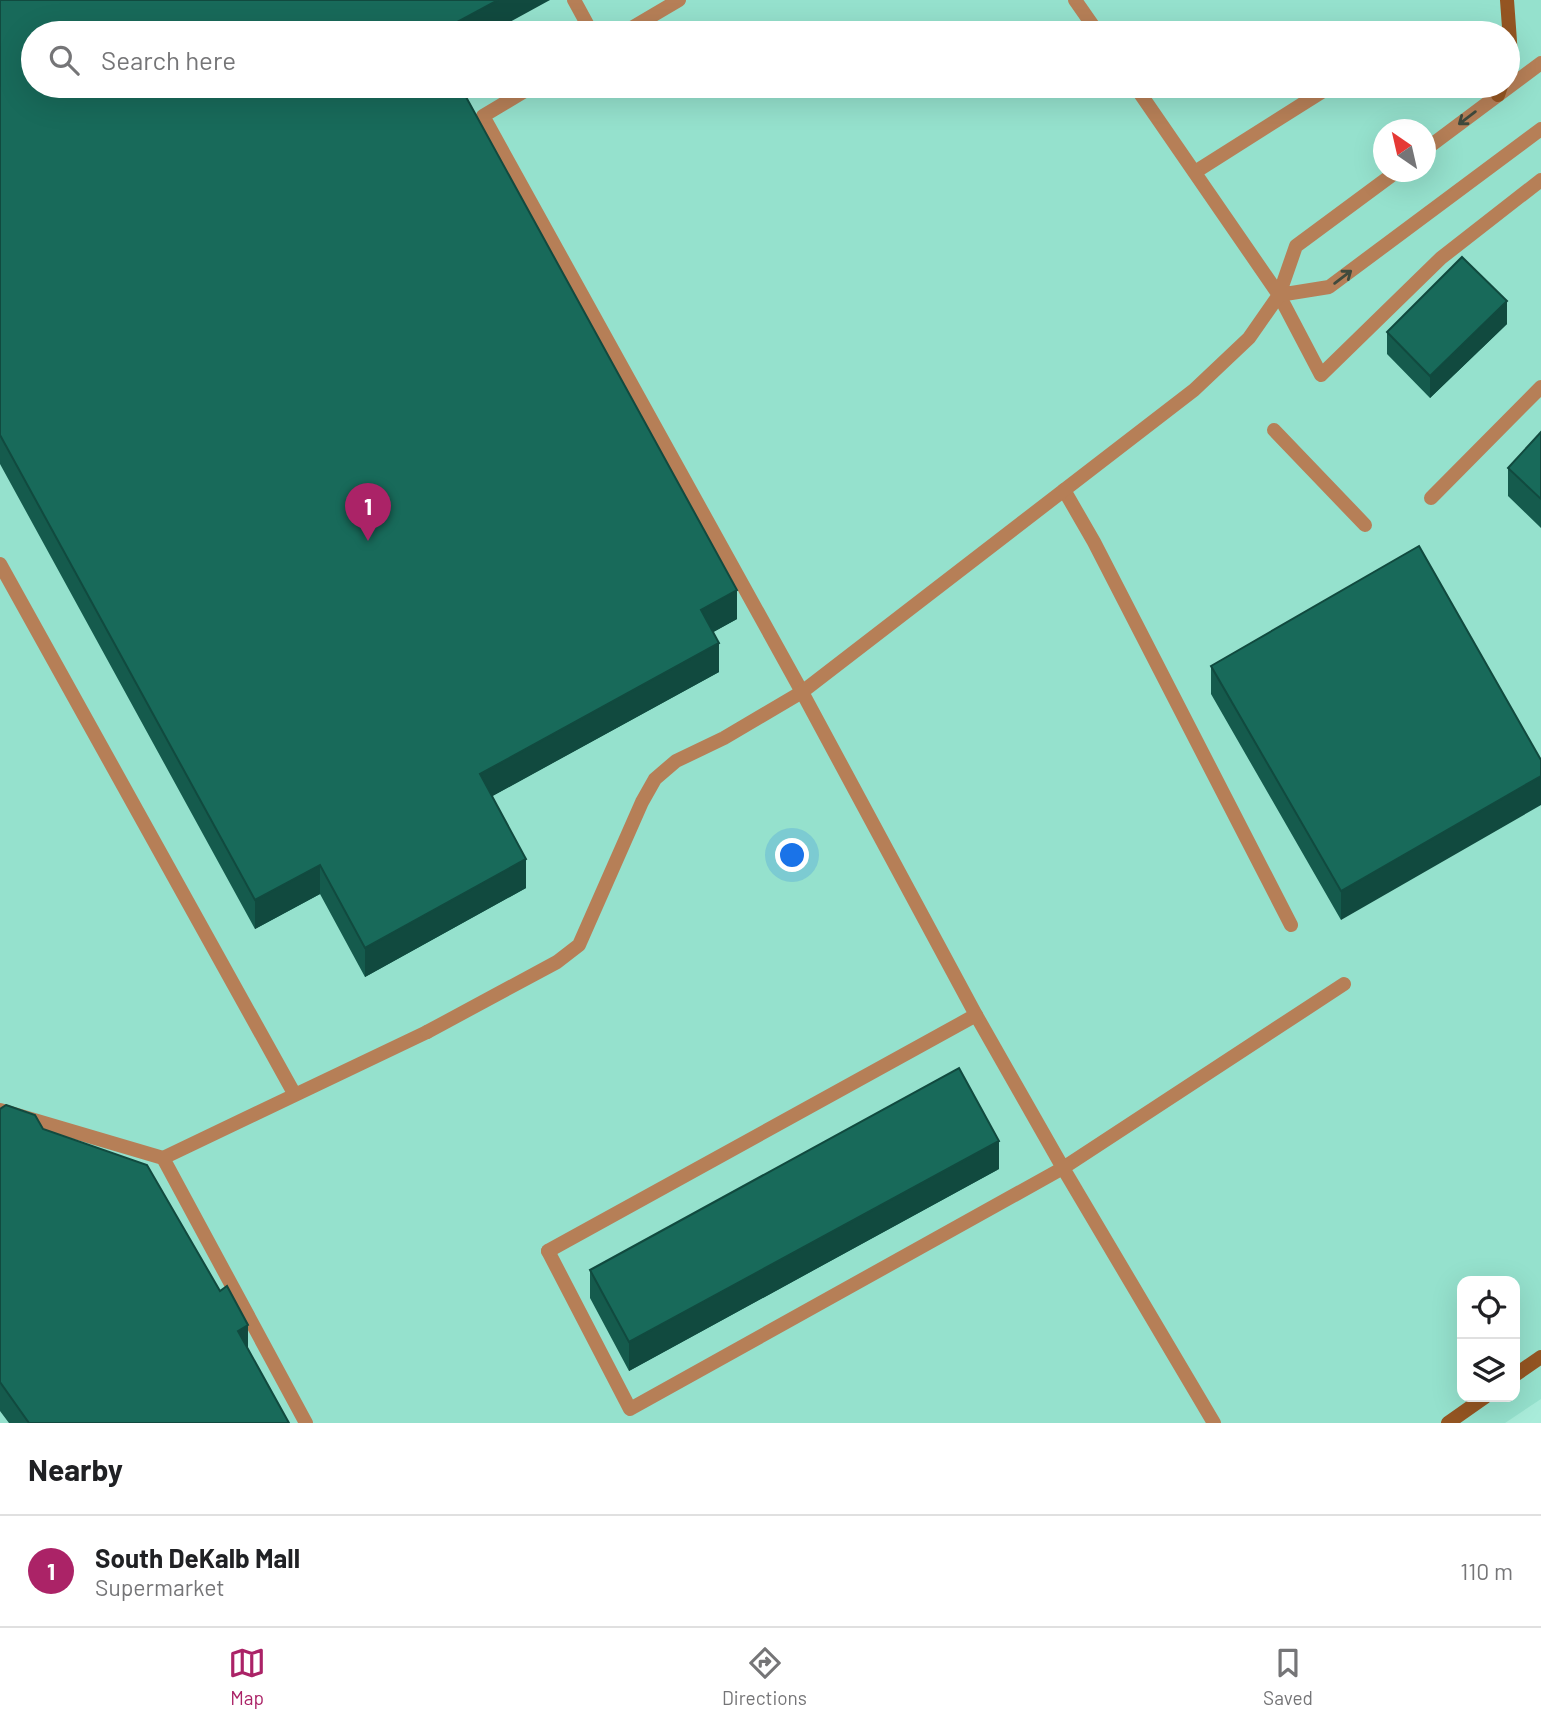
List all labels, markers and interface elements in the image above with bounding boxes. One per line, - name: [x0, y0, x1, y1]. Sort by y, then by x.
- search box: [21, 21, 1520, 98]
- icon: search: [45, 41, 83, 79]
- text: Search here: [101, 44, 236, 75]
- one-way arrow: [1458, 111, 1477, 126]
- north arrow: [1373, 119, 1436, 182]
- one-way arrow: [1333, 269, 1352, 284]
- pin: 1: [345, 483, 391, 541]
- your location: [775, 838, 809, 872]
- map controls: [1457, 1276, 1520, 1402]
- button: locate: [1457, 1276, 1520, 1339]
- button: layers: [1457, 1339, 1520, 1402]
- text: Nearby: [28, 1451, 123, 1487]
- text: South DeKalb Mall: [95, 1542, 300, 1573]
- text: 1: [47, 1557, 55, 1585]
- text: 110 m: [1460, 1557, 1513, 1585]
- text: Supermarket: [95, 1573, 225, 1601]
- tab: Map: [228, 1644, 266, 1709]
- tab: Directions: [722, 1644, 807, 1709]
- tab: Saved: [1263, 1644, 1313, 1709]

